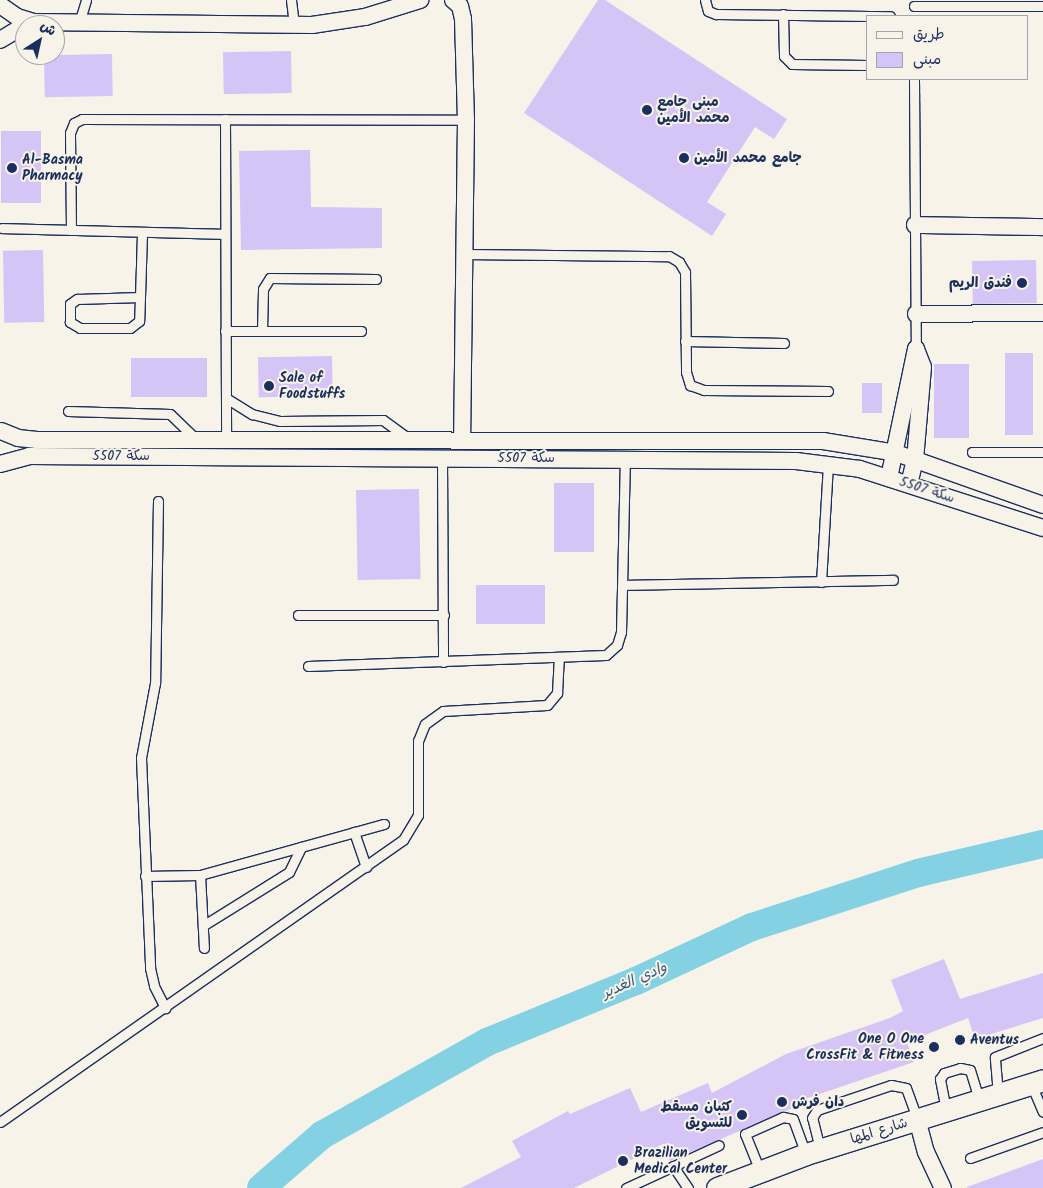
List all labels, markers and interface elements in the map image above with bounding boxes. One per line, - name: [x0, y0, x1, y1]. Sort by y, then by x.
- north arrow: [15, 15, 65, 65]
- text: ش: [35, 15, 61, 42]
- legend: [866, 15, 1028, 80]
- text: طريق: [913, 23, 945, 47]
- text: مبنى: [913, 48, 941, 72]
- place label: مبنى جامع محمد الأمين: [657, 94, 729, 126]
- marker: مبنى جامع محمد الأمين: [641, 104, 653, 116]
- place label: جامع محمد الأمين: [694, 150, 802, 166]
- place label: Al-Basma Pharmacy: [22, 152, 83, 184]
- marker: جامع محمد الأمين: [678, 152, 690, 164]
- marker: Al-Basma Pharmacy: [6, 162, 18, 174]
- place label: فندق الريم: [949, 275, 1012, 291]
- marker: فندق الريم: [1016, 277, 1028, 289]
- place label: Sale of Foodstuffs: [279, 370, 345, 402]
- marker: Sale of Foodstuffs: [263, 380, 275, 392]
- street label: سكة 5507: [92, 448, 150, 464]
- street label: سكة 5507: [497, 450, 555, 466]
- street label: سكة 5507: [897, 473, 957, 507]
- water label: وادي الغدير: [600, 959, 670, 1003]
- place label: One O One CrossFit & Fitness: [806, 1031, 924, 1064]
- place label: Aventus: [970, 1032, 1019, 1048]
- marker: Aventus: [954, 1034, 966, 1046]
- marker: One O One CrossFit & Fitness: [928, 1041, 940, 1053]
- place label: دان فرش: [792, 1094, 844, 1110]
- marker: دان فرش: [776, 1096, 788, 1108]
- place label: كثبان مسقط للتسويق: [661, 1099, 732, 1132]
- marker: كثبان مسقط للتسويق: [736, 1109, 748, 1121]
- street label: شارع المها: [848, 1114, 910, 1148]
- place label: Brazilian Medical Center: [634, 1145, 727, 1178]
- marker: Brazilian Medical Center: [616, 1154, 630, 1168]

